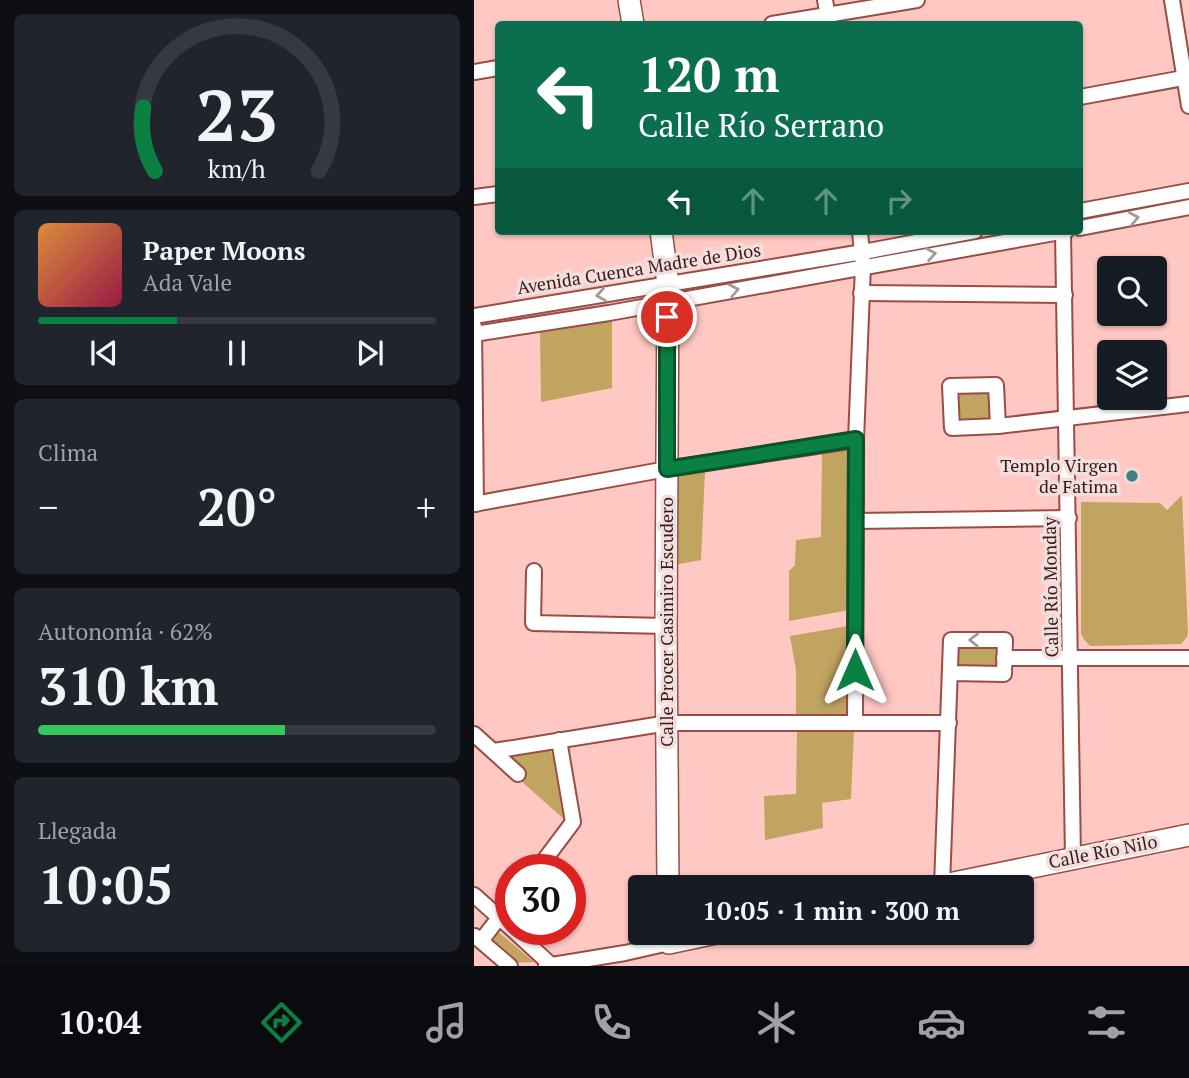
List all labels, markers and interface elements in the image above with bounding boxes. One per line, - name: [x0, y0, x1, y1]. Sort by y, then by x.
- text: 120 m: [638, 41, 780, 106]
- icon: left: [523, 49, 614, 140]
- text: 23: [196, 65, 278, 162]
- text: Calle Río Serrano: [638, 104, 884, 146]
- text: km/h: [208, 152, 266, 185]
- icon: left: [661, 182, 699, 220]
- icon: ahead: [734, 182, 772, 220]
- icon: ahead: [807, 182, 845, 220]
- icon: right: [880, 182, 918, 220]
- one-way arrow: [1128, 211, 1140, 226]
- text: Paper Moons: [143, 233, 306, 267]
- street label: Avenida Cuenca Madre de Dios: [515, 237, 762, 299]
- one-way arrow: [925, 247, 937, 262]
- map controls: [1097, 256, 1167, 410]
- button: search: [1097, 256, 1167, 326]
- text: Ada Vale: [143, 267, 232, 298]
- one-way arrow: [728, 283, 740, 298]
- one-way arrow: [595, 287, 607, 302]
- pin: [637, 287, 697, 347]
- icon: arrive: [648, 298, 686, 336]
- icon: previous: [85, 334, 123, 372]
- icon: pause: [218, 334, 256, 372]
- icon: next: [351, 334, 389, 372]
- button: layers: [1097, 340, 1167, 410]
- text: Clima: [38, 437, 98, 468]
- place label: Templo Virgen de Fatima: [1000, 453, 1118, 498]
- marker: Templo Virgen de Fatima: [1124, 468, 1140, 484]
- text: 20°: [197, 472, 277, 541]
- text: −: [38, 482, 58, 532]
- text: +: [416, 482, 436, 532]
- street label: Calle Procer Casimiro Escudero: [654, 497, 678, 747]
- street label: Calle Río Monday: [1037, 516, 1063, 658]
- text: Autonomía · 62%: [38, 616, 213, 647]
- one-way arrow: [969, 632, 979, 648]
- position arrow: [818, 633, 892, 707]
- text: 310 km: [38, 651, 219, 720]
- text: Llegada: [38, 815, 117, 846]
- street label: Calle Río Nilo: [1046, 829, 1159, 873]
- text: 10:05: [38, 850, 173, 919]
- speed limit sign: 30: [495, 854, 586, 945]
- text: 10:05 · 1 min · 300 m: [702, 893, 960, 927]
- icon: directions: [257, 998, 306, 1047]
- icon: music: [422, 998, 471, 1047]
- icon: phone: [587, 998, 636, 1047]
- icon: climate: [752, 998, 801, 1047]
- icon: car: [917, 998, 966, 1047]
- icon: filters: [1082, 998, 1131, 1047]
- text: 10:04: [58, 1001, 141, 1043]

